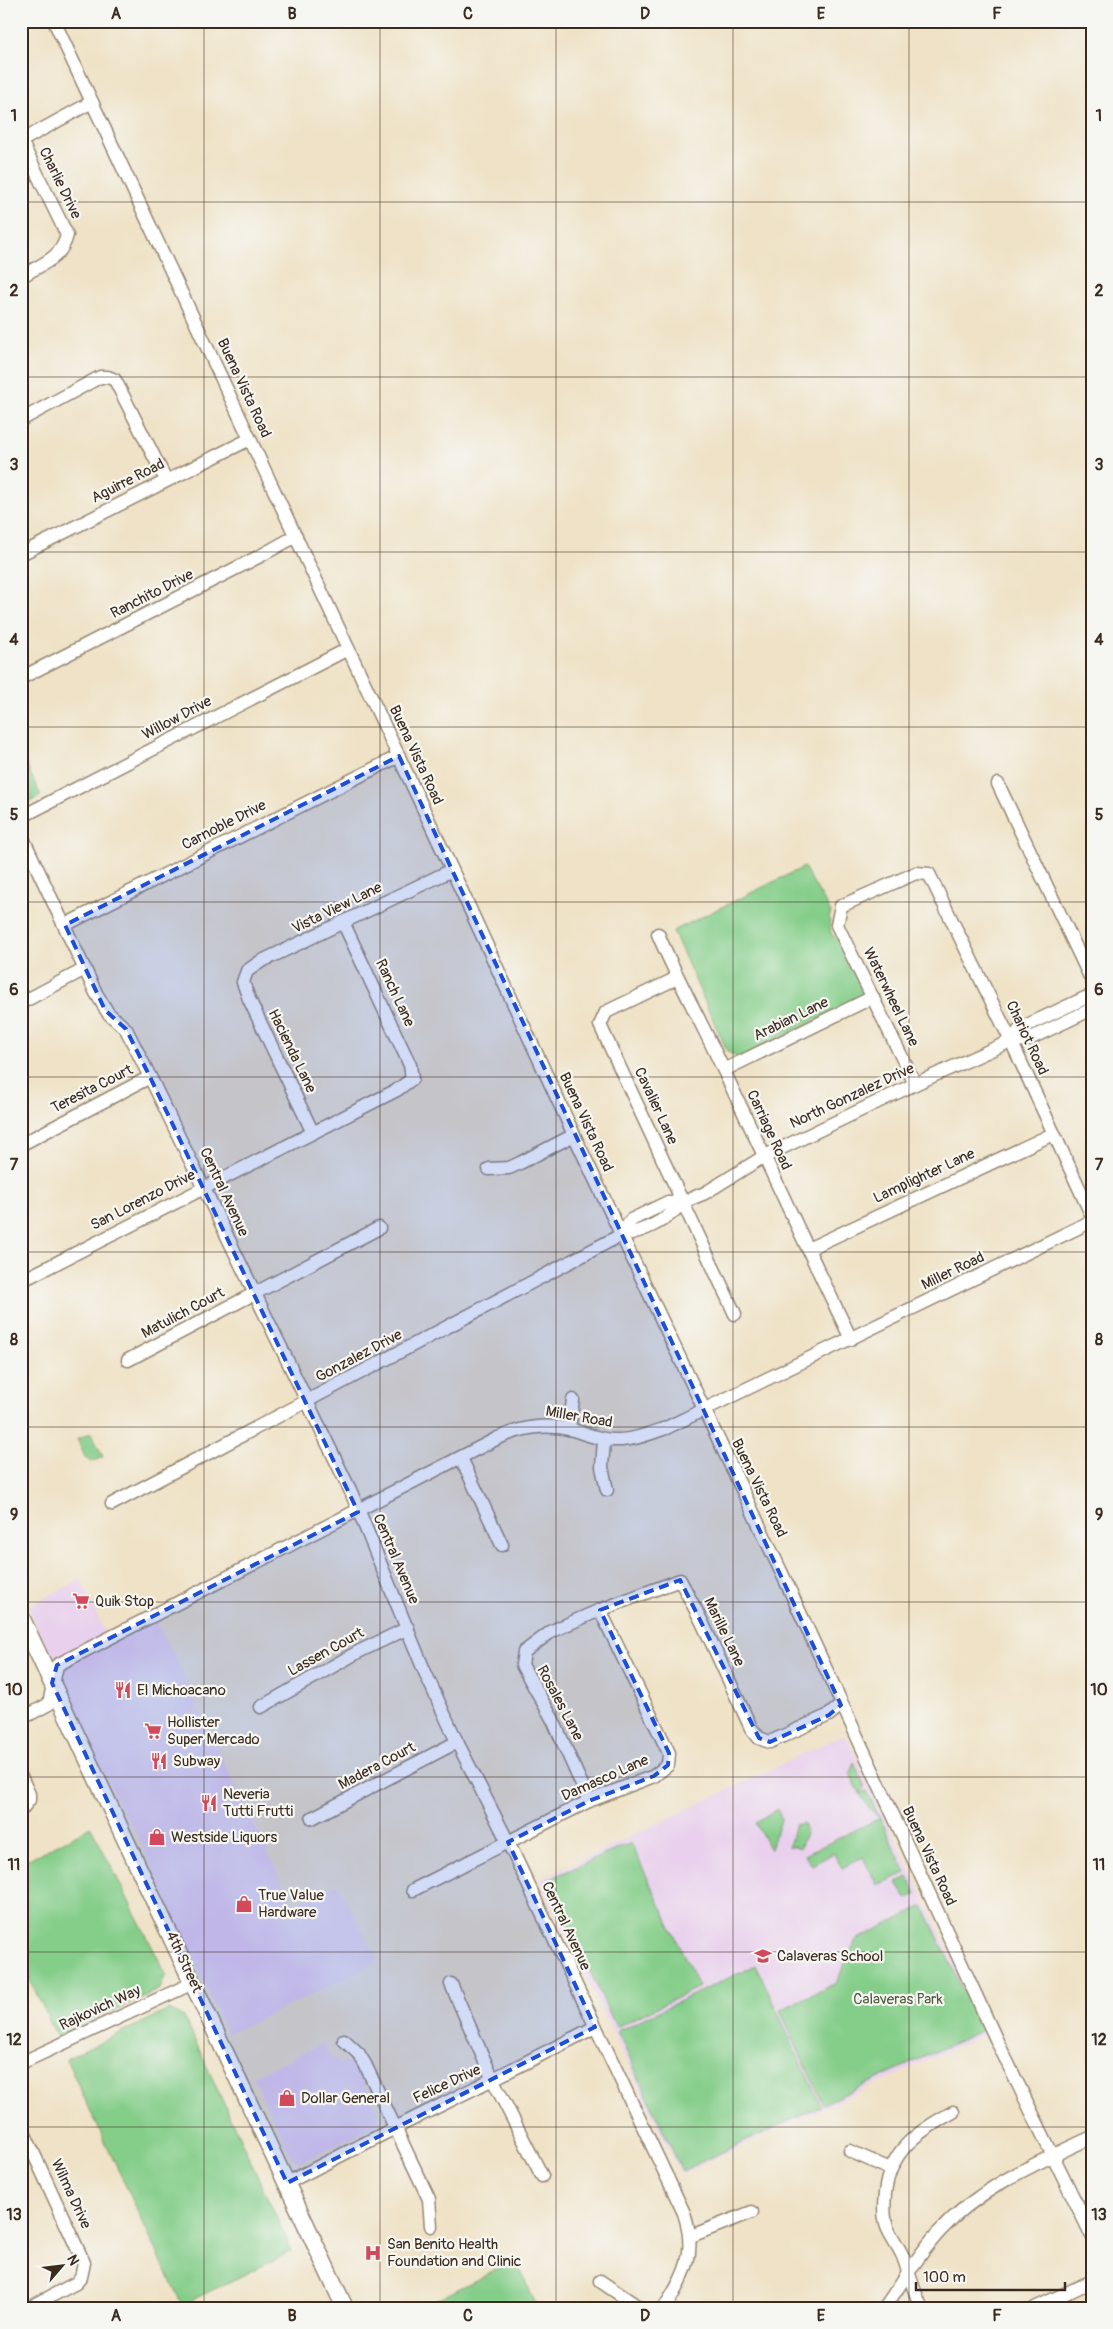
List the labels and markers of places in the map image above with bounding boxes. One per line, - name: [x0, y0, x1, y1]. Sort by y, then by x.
- supermarket icon: Quik Stop: [71, 1591, 91, 1611]
- place label: Quik Stop: [95, 1592, 154, 1611]
- restaurant icon: El Michoacano: [113, 1680, 133, 1700]
- place label: El Michoacano: [137, 1681, 226, 1700]
- place label: Hollister Super Mercado: [167, 1713, 260, 1749]
- supermarket icon: Hollister Super Mercado: [143, 1721, 163, 1741]
- restaurant icon: Subway: [149, 1751, 169, 1771]
- place label: Subway: [173, 1752, 221, 1771]
- place label: Neveria Tutti Frutti: [223, 1785, 293, 1821]
- restaurant icon: Neveria Tutti Frutti: [199, 1793, 219, 1813]
- shop icon: Westside Liquors: [147, 1827, 167, 1847]
- place label: Westside Liquors: [171, 1828, 278, 1847]
- place label: True Value Hardware: [258, 1886, 325, 1922]
- shop icon: True Value Hardware: [234, 1894, 254, 1914]
- school or university icon: Calaveras School: [753, 1946, 773, 1966]
- place label: Calaveras School: [777, 1947, 883, 1966]
- shop icon: Dollar General: [277, 2088, 297, 2108]
- place label: Dollar General: [301, 2089, 390, 2108]
- place label: San Benito Health Foundation and Clinic: [387, 2235, 522, 2271]
- hospital icon: San Benito Health Foundation and Clinic: [363, 2243, 383, 2263]

